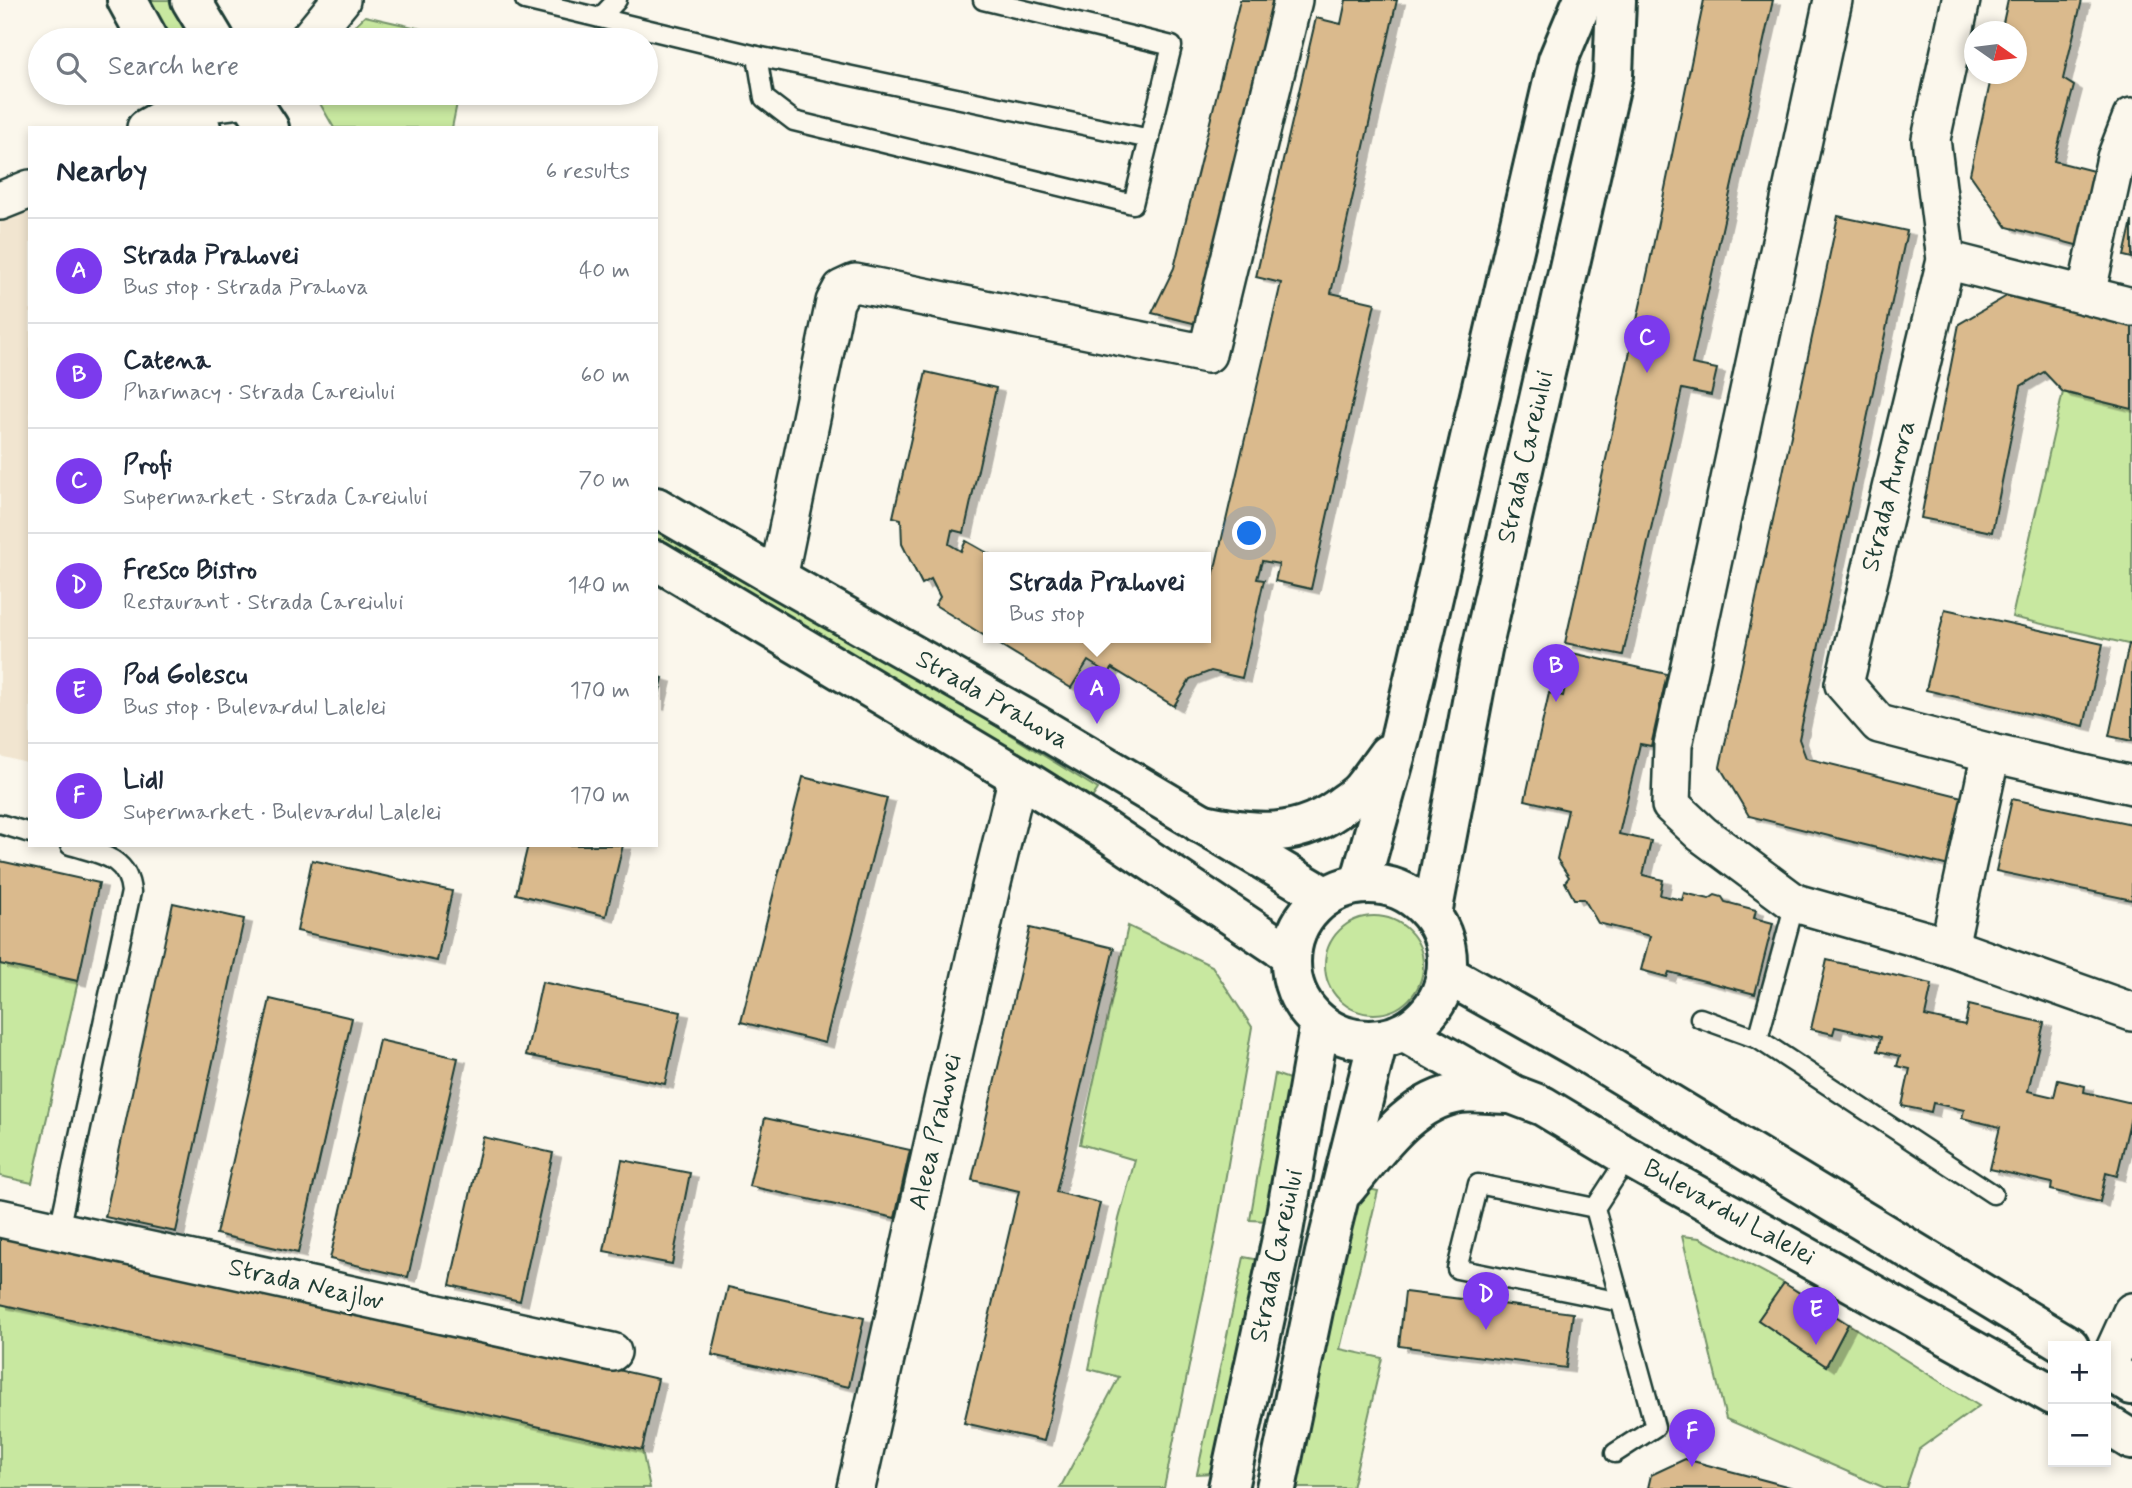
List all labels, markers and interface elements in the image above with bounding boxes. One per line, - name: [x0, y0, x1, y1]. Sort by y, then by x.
- north arrow: [1964, 21, 2027, 84]
- search box: [28, 28, 658, 105]
- icon: search: [52, 48, 90, 86]
- text: Search here: [108, 50, 239, 84]
- text: Nearby: [56, 152, 147, 191]
- text: 6 results: [546, 157, 630, 187]
- text: Strada Prahovei: [123, 239, 299, 273]
- text: A: [71, 256, 87, 286]
- text: 40 m: [579, 256, 630, 286]
- text: Bus stop · Strada Prahova: [123, 273, 368, 303]
- pin: C: [1624, 315, 1670, 373]
- text: Catena: [123, 344, 211, 378]
- text: B: [72, 361, 86, 391]
- text: 60 m: [581, 361, 630, 391]
- street label: Strada Careiului: [1490, 367, 1562, 547]
- text: Pharmacy · Strada Careiului: [123, 378, 395, 408]
- street label: Strada Aurora: [1854, 417, 1924, 575]
- text: Profi: [123, 449, 172, 483]
- text: C: [71, 466, 87, 496]
- text: 70 m: [578, 466, 630, 496]
- text: Supermarket · Strada Careiului: [123, 483, 428, 513]
- your location: [1232, 516, 1266, 550]
- popup: [983, 552, 1211, 643]
- text: Fresco Bistro: [123, 554, 257, 588]
- text: Strada Prahovei: [1009, 566, 1185, 600]
- text: D: [71, 571, 87, 601]
- text: 140 m: [567, 571, 630, 601]
- text: Restaurant · Strada Careiului: [123, 588, 404, 618]
- text: Bus stop: [1009, 600, 1085, 630]
- street label: Strada Prahova: [909, 642, 1075, 758]
- pin: B: [1533, 644, 1579, 702]
- text: Pod Golescu: [123, 659, 247, 693]
- pin: A: [1074, 666, 1120, 724]
- text: E: [72, 676, 86, 706]
- text: 170 m: [570, 676, 630, 706]
- text: Bus stop · Bulevardul Lalelei: [123, 693, 386, 723]
- text: Lidl: [123, 764, 163, 798]
- text: F: [73, 781, 85, 811]
- text: 170 m: [570, 781, 630, 811]
- text: Supermarket · Bulevardul Lalelei: [123, 798, 441, 828]
- street label: Aleea Prahovei: [901, 1050, 971, 1214]
- street label: Bulevardul Lalelei: [1637, 1152, 1821, 1274]
- street label: Strada Careiului: [1242, 1166, 1312, 1346]
- street label: Strada Neajlov: [225, 1251, 387, 1319]
- pin: D: [1463, 1272, 1509, 1330]
- pin: E: [1793, 1287, 1839, 1345]
- map controls: [2048, 1341, 2111, 1467]
- button: +: [2048, 1341, 2111, 1404]
- button: −: [2048, 1404, 2111, 1467]
- pin: F: [1669, 1409, 1715, 1467]

